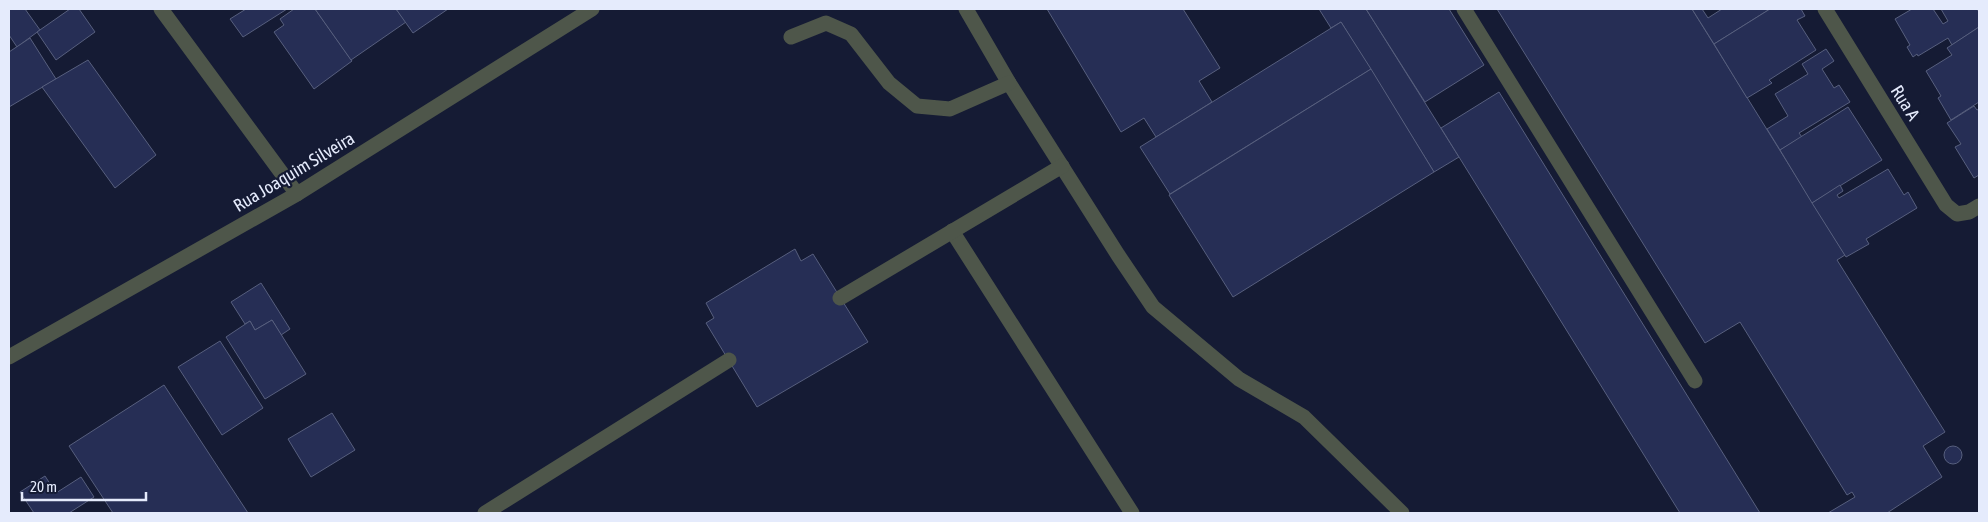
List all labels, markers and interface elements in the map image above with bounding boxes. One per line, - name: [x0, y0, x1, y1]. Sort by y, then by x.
- street label: Rua A: [1887, 81, 1924, 124]
- street label: Rua Joaquim Silveira: [230, 127, 358, 216]
- scale bar: [22, 470, 146, 502]
- text: 20 m: [30, 478, 57, 495]

